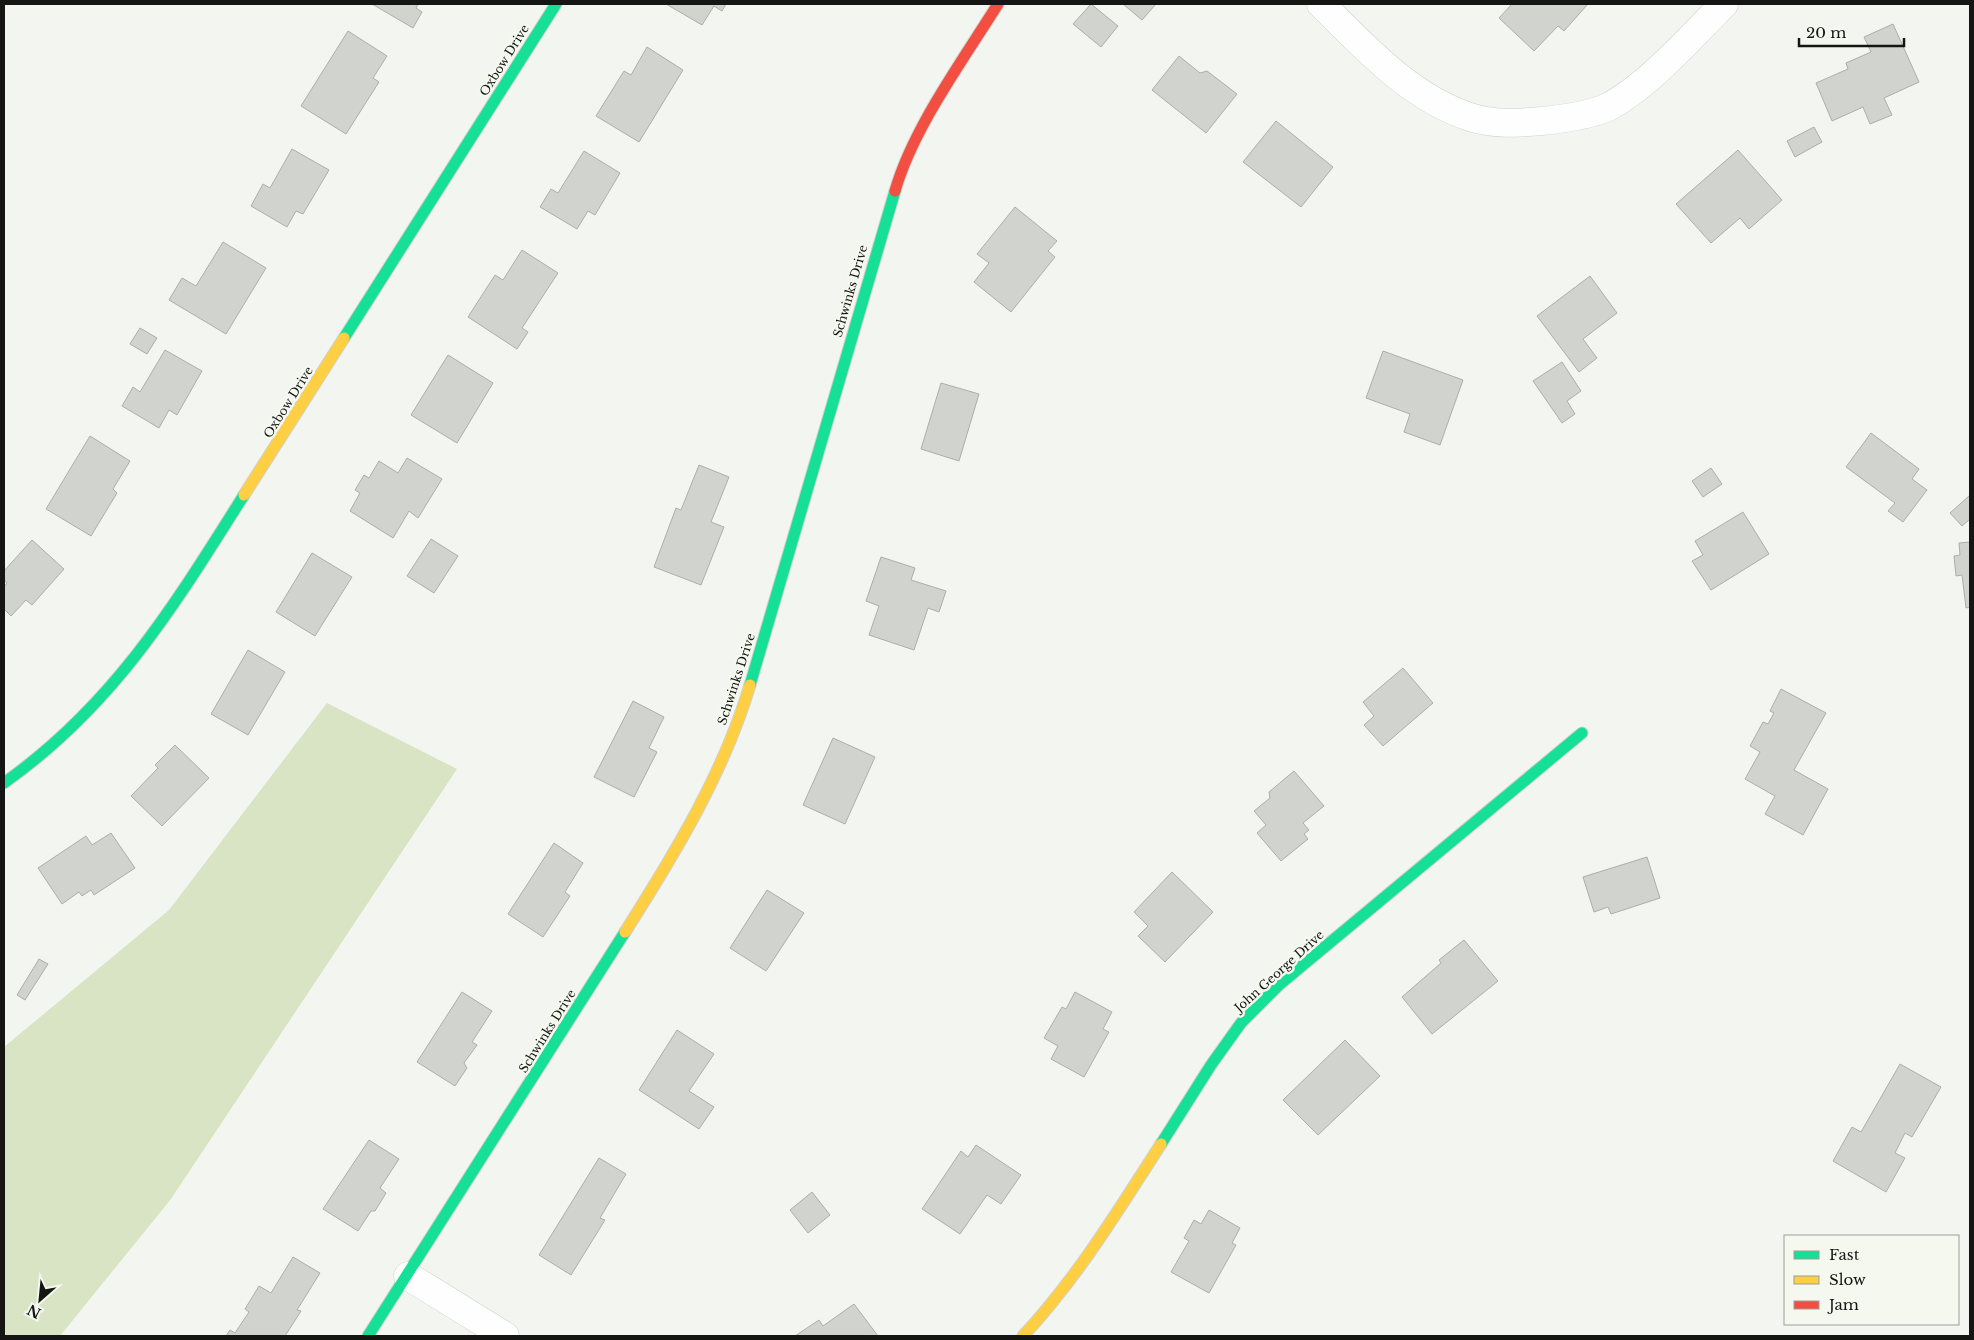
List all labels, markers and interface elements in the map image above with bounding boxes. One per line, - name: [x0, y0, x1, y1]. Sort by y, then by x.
- scale bar: [1799, 15, 1904, 47]
- street label: Oxbow Drive: [476, 21, 532, 99]
- text: 20 m: [1806, 23, 1846, 42]
- street label: Schwinks Drive: [830, 243, 870, 339]
- street label: Oxbow Drive: [260, 363, 316, 441]
- street label: Schwinks Drive: [714, 631, 758, 727]
- street label: John George Drive: [1230, 927, 1327, 1016]
- street label: Schwinks Drive: [515, 986, 579, 1075]
- legend: [1784, 1235, 1959, 1325]
- text: Fast: [1829, 1245, 1860, 1264]
- text: Slow: [1829, 1270, 1866, 1289]
- north arrow: [15, 1275, 65, 1325]
- text: Jam: [1827, 1295, 1859, 1314]
- text: N: [24, 1301, 44, 1323]

